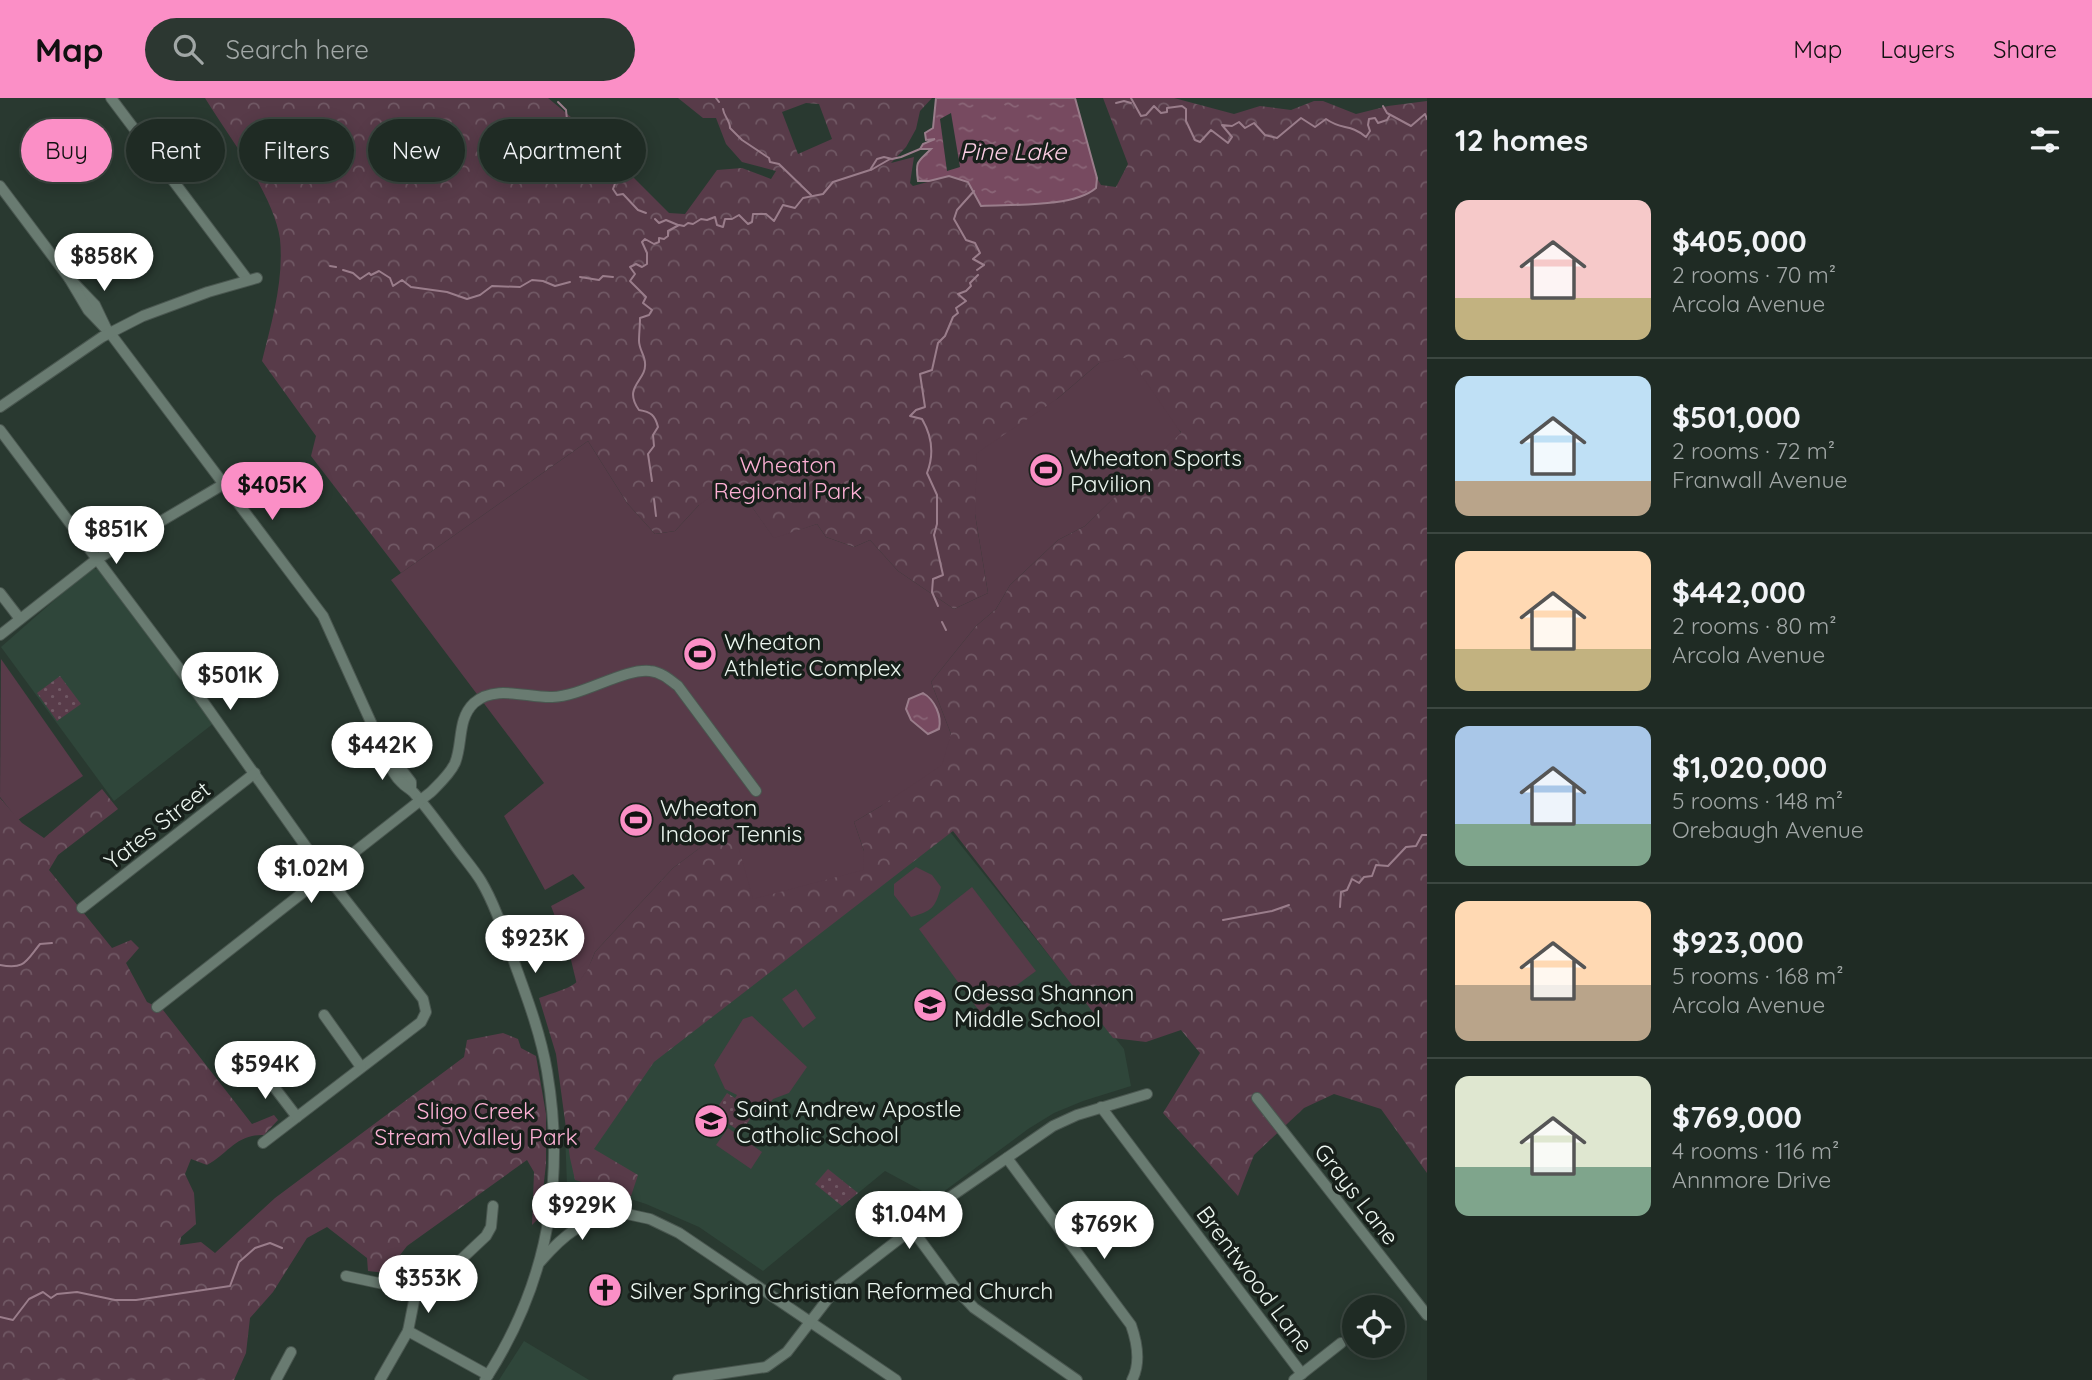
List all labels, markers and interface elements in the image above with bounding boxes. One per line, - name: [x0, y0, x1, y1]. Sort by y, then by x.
- search box: [145, 18, 635, 81]
- text: Map: [35, 29, 103, 70]
- icon: search: [169, 30, 207, 68]
- text: Search here: [225, 33, 369, 66]
- text: Map: [1793, 34, 1842, 64]
- text: Layers: [1880, 34, 1955, 64]
- text: Share: [1993, 34, 2057, 64]
- chip: Buy: [21, 119, 112, 182]
- chip: Rent: [126, 119, 225, 182]
- chip: Filters: [239, 119, 354, 182]
- chip: New: [368, 119, 465, 182]
- chip: Apartment: [479, 119, 646, 182]
- text: 12 homes: [1455, 121, 1588, 159]
- icon: filters: [2026, 121, 2064, 159]
- water label: Pine Lake: [960, 136, 1068, 166]
- text: $405,000: [1672, 222, 1807, 260]
- icon: home: [1511, 228, 1595, 312]
- pin: $858K: [55, 234, 153, 293]
- text: $858K: [70, 241, 138, 270]
- text: 2 rooms · 70 m²: [1672, 260, 1836, 289]
- text: Arcola Avenue: [1672, 289, 1825, 318]
- text: $501,000: [1672, 398, 1801, 436]
- icon: home: [1511, 404, 1595, 488]
- text: 2 rooms · 72 m²: [1672, 436, 1835, 465]
- place label: Wheaton Sports Pavilion: [1070, 443, 1242, 498]
- park label: Wheaton Regional Park: [714, 450, 862, 505]
- sports icon: Wheaton Sports Pavilion: [1027, 451, 1065, 489]
- pin: $405K: [223, 462, 321, 522]
- text: Franwall Avenue: [1672, 465, 1847, 494]
- text: $405K: [237, 470, 307, 499]
- pin: $851K: [67, 506, 165, 566]
- text: $851K: [84, 514, 148, 543]
- text: $442,000: [1672, 573, 1806, 611]
- icon: home: [1511, 579, 1595, 663]
- text: 2 rooms · 80 m²: [1672, 611, 1837, 640]
- place label: Wheaton Athletic Complex: [724, 627, 901, 682]
- sports icon: Wheaton Athletic Complex: [681, 635, 719, 673]
- text: Arcola Avenue: [1672, 640, 1825, 669]
- pin: $501K: [181, 652, 279, 712]
- text: $501K: [197, 660, 263, 689]
- pin: $442K: [333, 722, 431, 782]
- text: $442K: [348, 730, 416, 759]
- text: $1,020,000: [1672, 748, 1827, 786]
- icon: home: [1511, 754, 1595, 838]
- street label: Yates Street: [98, 774, 216, 875]
- text: 5 rooms · 148 m²: [1672, 786, 1843, 815]
- place label: Wheaton Indoor Tennis: [660, 793, 802, 848]
- sports icon: Wheaton Indoor Tennis: [617, 801, 655, 839]
- text: Orebaugh Avenue: [1672, 815, 1864, 844]
- pin: $1.02M: [254, 846, 368, 905]
- text: $1.02M: [274, 853, 348, 882]
- pin: $923K: [486, 916, 584, 975]
- text: $923K: [501, 923, 569, 952]
- text: $923,000: [1672, 923, 1804, 961]
- icon: home: [1511, 929, 1595, 1013]
- text: 5 rooms · 168 m²: [1672, 961, 1844, 990]
- place label: Odessa Shannon Middle School: [954, 978, 1134, 1033]
- school or university icon: Odessa Shannon Middle School: [911, 986, 949, 1024]
- text: Arcola Avenue: [1672, 990, 1825, 1019]
- pin: $594K: [216, 1042, 314, 1101]
- text: $594K: [231, 1049, 299, 1078]
- place label: Saint Andrew Apostle Catholic School: [736, 1094, 962, 1149]
- park label: Sligo Creek Stream Valley Park: [374, 1096, 578, 1151]
- text: $769,000: [1672, 1098, 1802, 1136]
- school or university icon: Saint Andrew Apostle Catholic School: [692, 1102, 730, 1140]
- icon: home: [1511, 1104, 1595, 1188]
- text: 4 rooms · 116 m²: [1672, 1136, 1839, 1165]
- street label: Grays Lane: [1308, 1137, 1406, 1251]
- text: Annmore Drive: [1672, 1165, 1831, 1194]
- pin: $929K: [533, 1182, 631, 1242]
- text: $929K: [548, 1190, 616, 1219]
- pin: $1.04M: [852, 1192, 966, 1251]
- text: $1.04M: [872, 1199, 946, 1228]
- street label: Brentwood Lane: [1190, 1200, 1320, 1358]
- pin: $769K: [1055, 1202, 1153, 1261]
- text: $769K: [1071, 1209, 1137, 1238]
- pin: $353K: [379, 1256, 477, 1315]
- text: $353K: [395, 1263, 461, 1292]
- church icon: Silver Spring Christian Reformed Church: [586, 1271, 624, 1309]
- place label: Silver Spring Christian Reformed Church: [630, 1276, 1053, 1305]
- map controls: [1342, 1295, 1405, 1358]
- button: locate: [1342, 1295, 1405, 1358]

